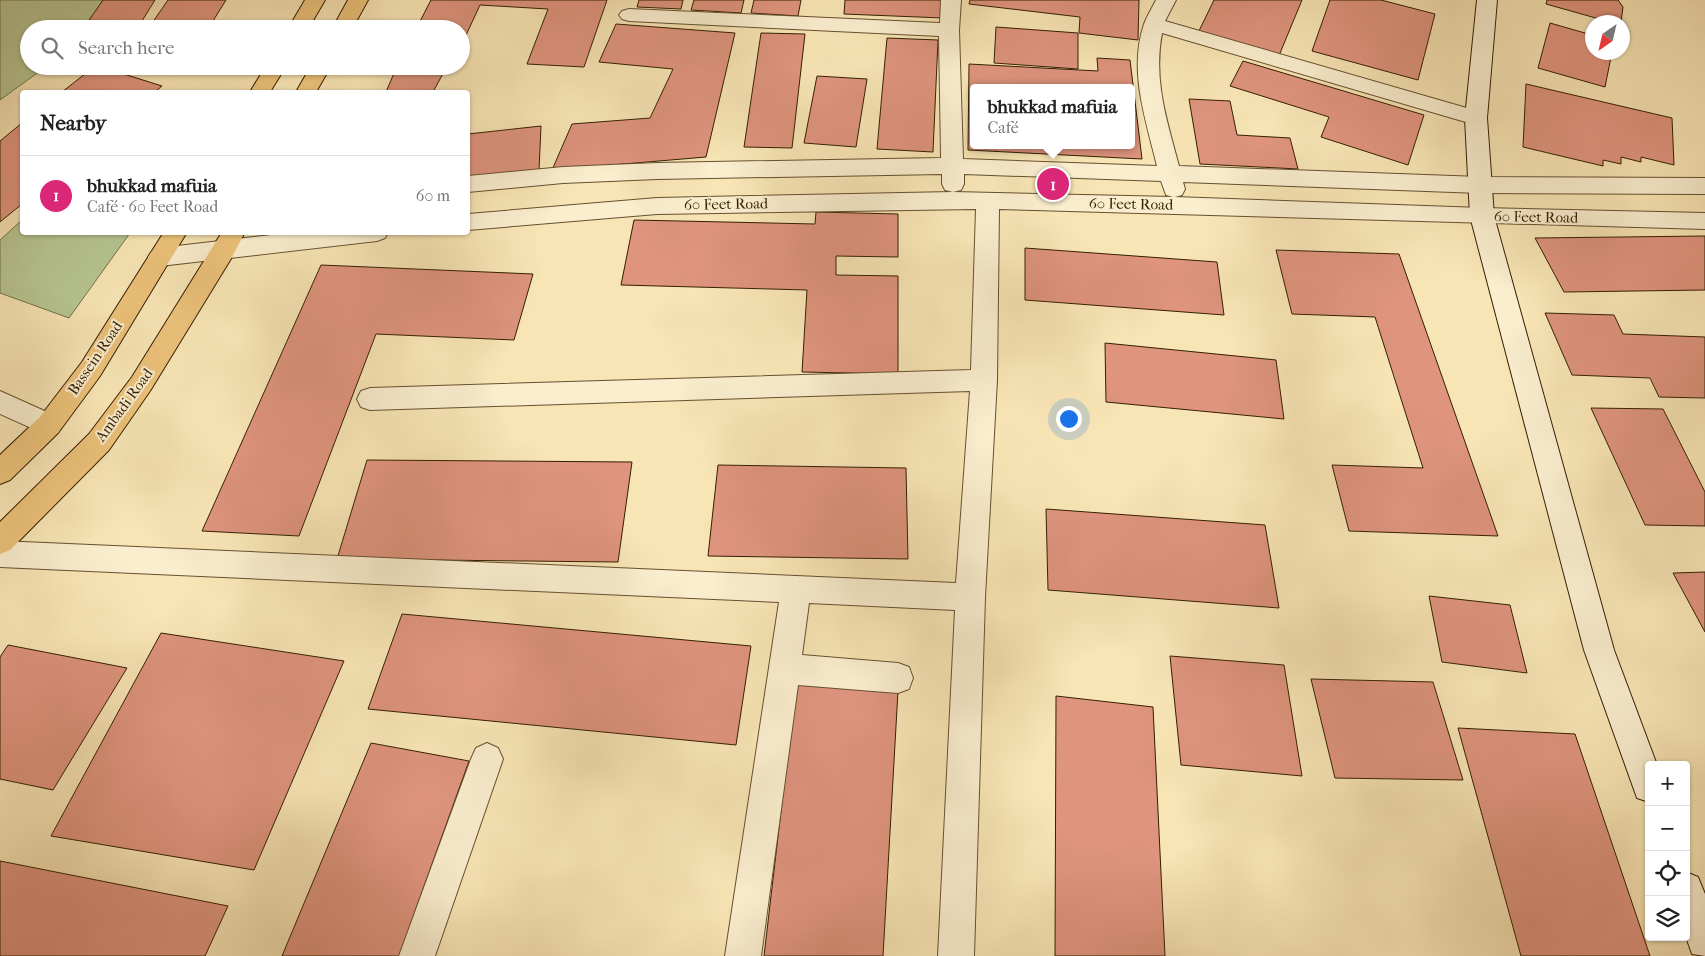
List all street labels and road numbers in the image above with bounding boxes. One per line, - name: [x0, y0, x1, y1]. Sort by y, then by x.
- street label: 60 Feet Road: [684, 194, 769, 214]
- street label: 60 Feet Road: [1089, 194, 1174, 214]
- street label: 60 Feet Road: [1494, 207, 1579, 227]
- street label: Bassein Road: [64, 317, 127, 398]
- street label: Ambadi Road: [91, 364, 157, 446]

